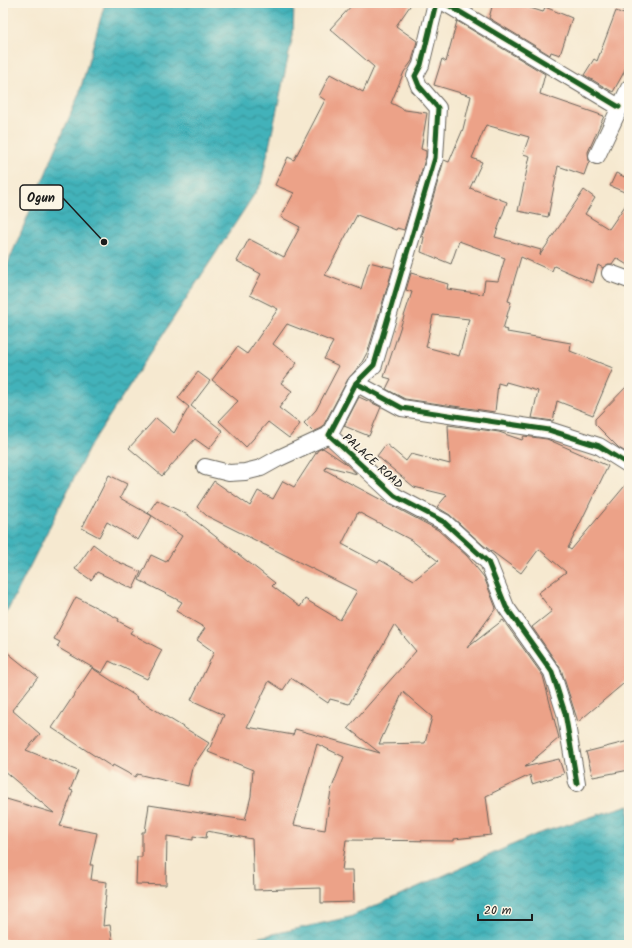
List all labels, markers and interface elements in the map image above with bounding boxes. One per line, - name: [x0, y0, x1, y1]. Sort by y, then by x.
- callout: Ogun: [20, 185, 63, 210]
- text: Ogun: [27, 188, 55, 209]
- street label: PALACE ROAD: [338, 429, 407, 494]
- scale bar: [478, 896, 532, 922]
- text: 20 m: [484, 901, 512, 920]

